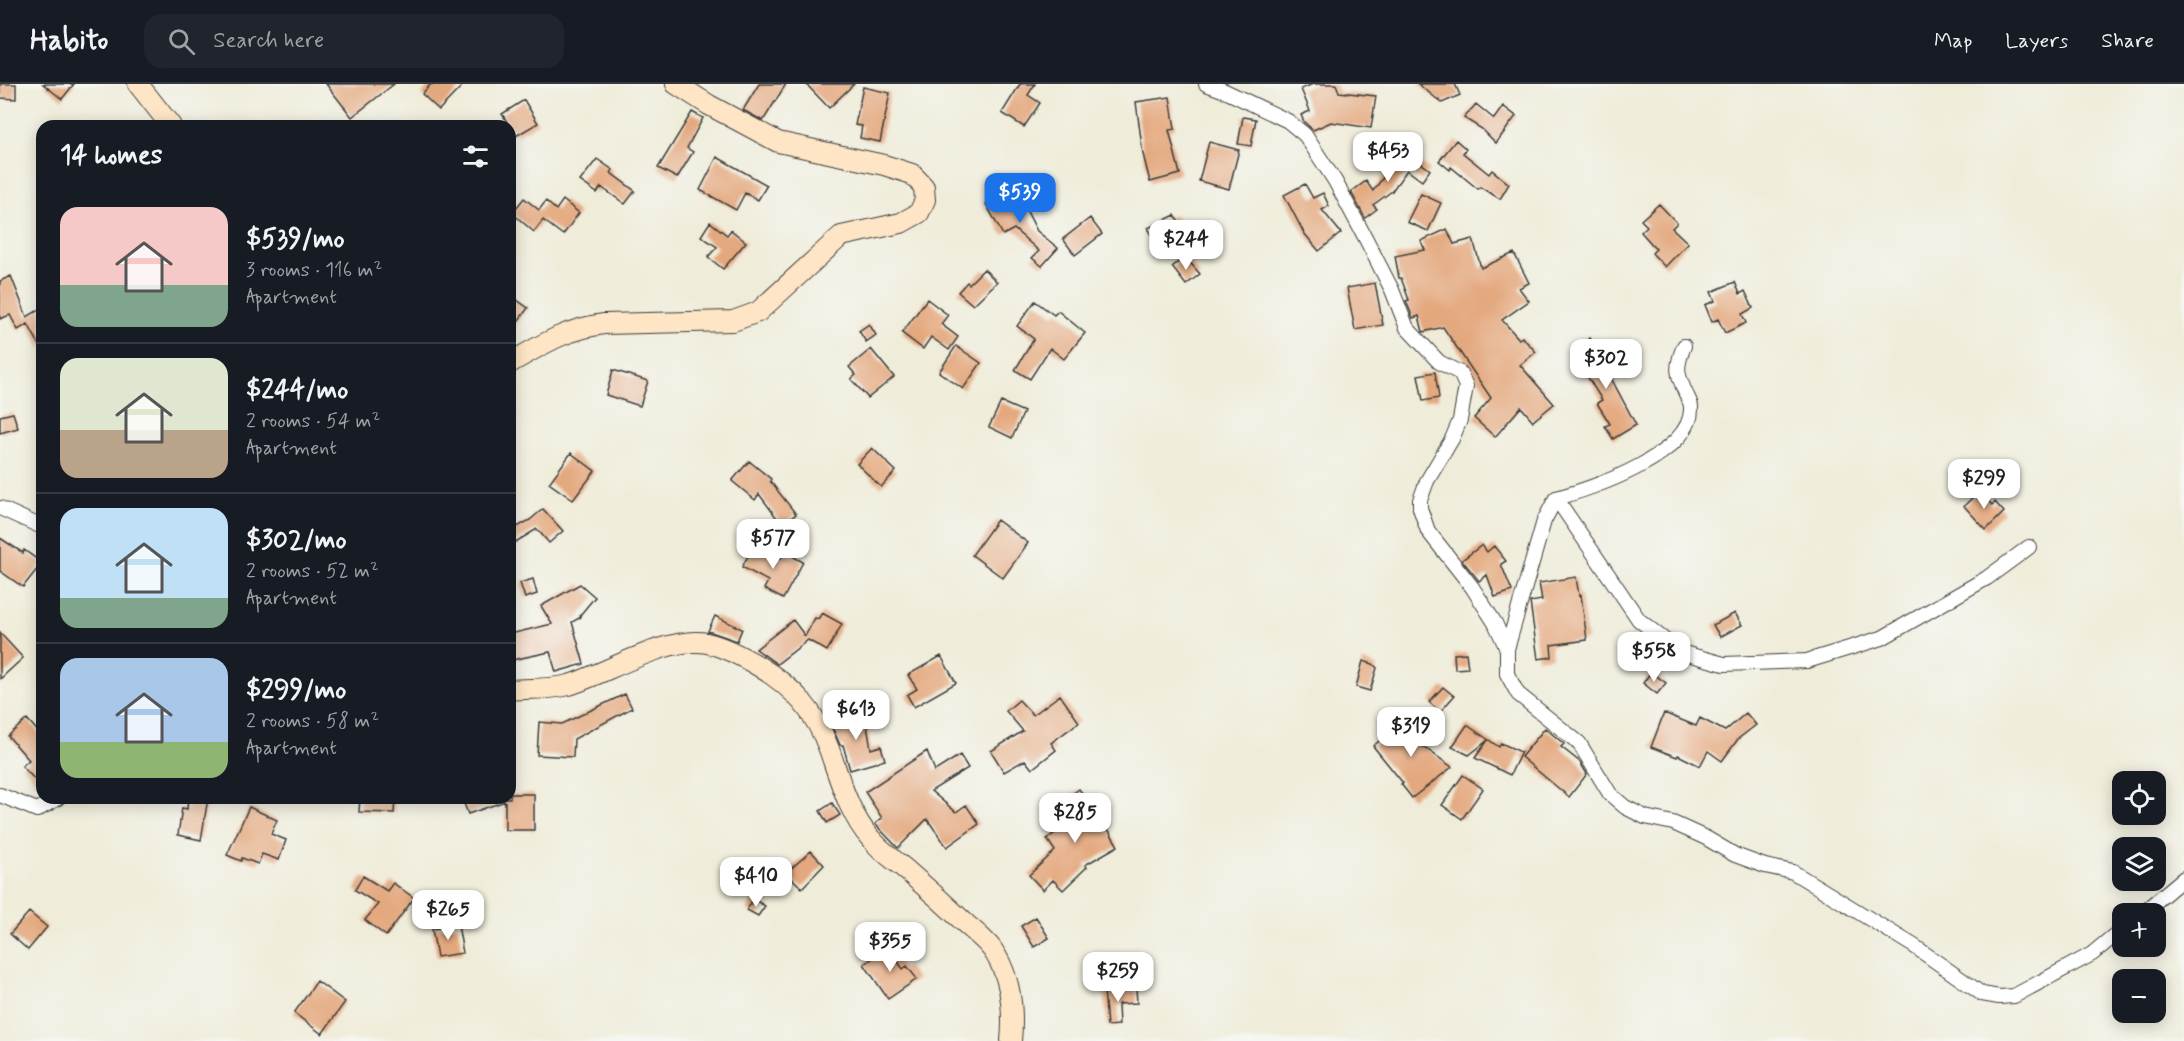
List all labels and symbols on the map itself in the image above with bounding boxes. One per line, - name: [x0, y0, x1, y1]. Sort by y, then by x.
- pin: $453: [1352, 132, 1424, 183]
- pin: $539: [984, 173, 1056, 224]
- pin: $244: [1150, 220, 1222, 271]
- pin: $302: [1570, 339, 1642, 390]
- pin: $299: [1948, 459, 2020, 510]
- pin: $577: [737, 519, 809, 570]
- pin: $558: [1618, 632, 1690, 683]
- pin: $613: [820, 690, 892, 741]
- pin: $319: [1375, 707, 1447, 758]
- pin: $285: [1039, 793, 1111, 844]
- pin: $410: [720, 857, 792, 908]
- pin: $265: [412, 890, 484, 941]
- pin: $355: [854, 922, 926, 973]
- pin: $259: [1082, 952, 1154, 1003]

